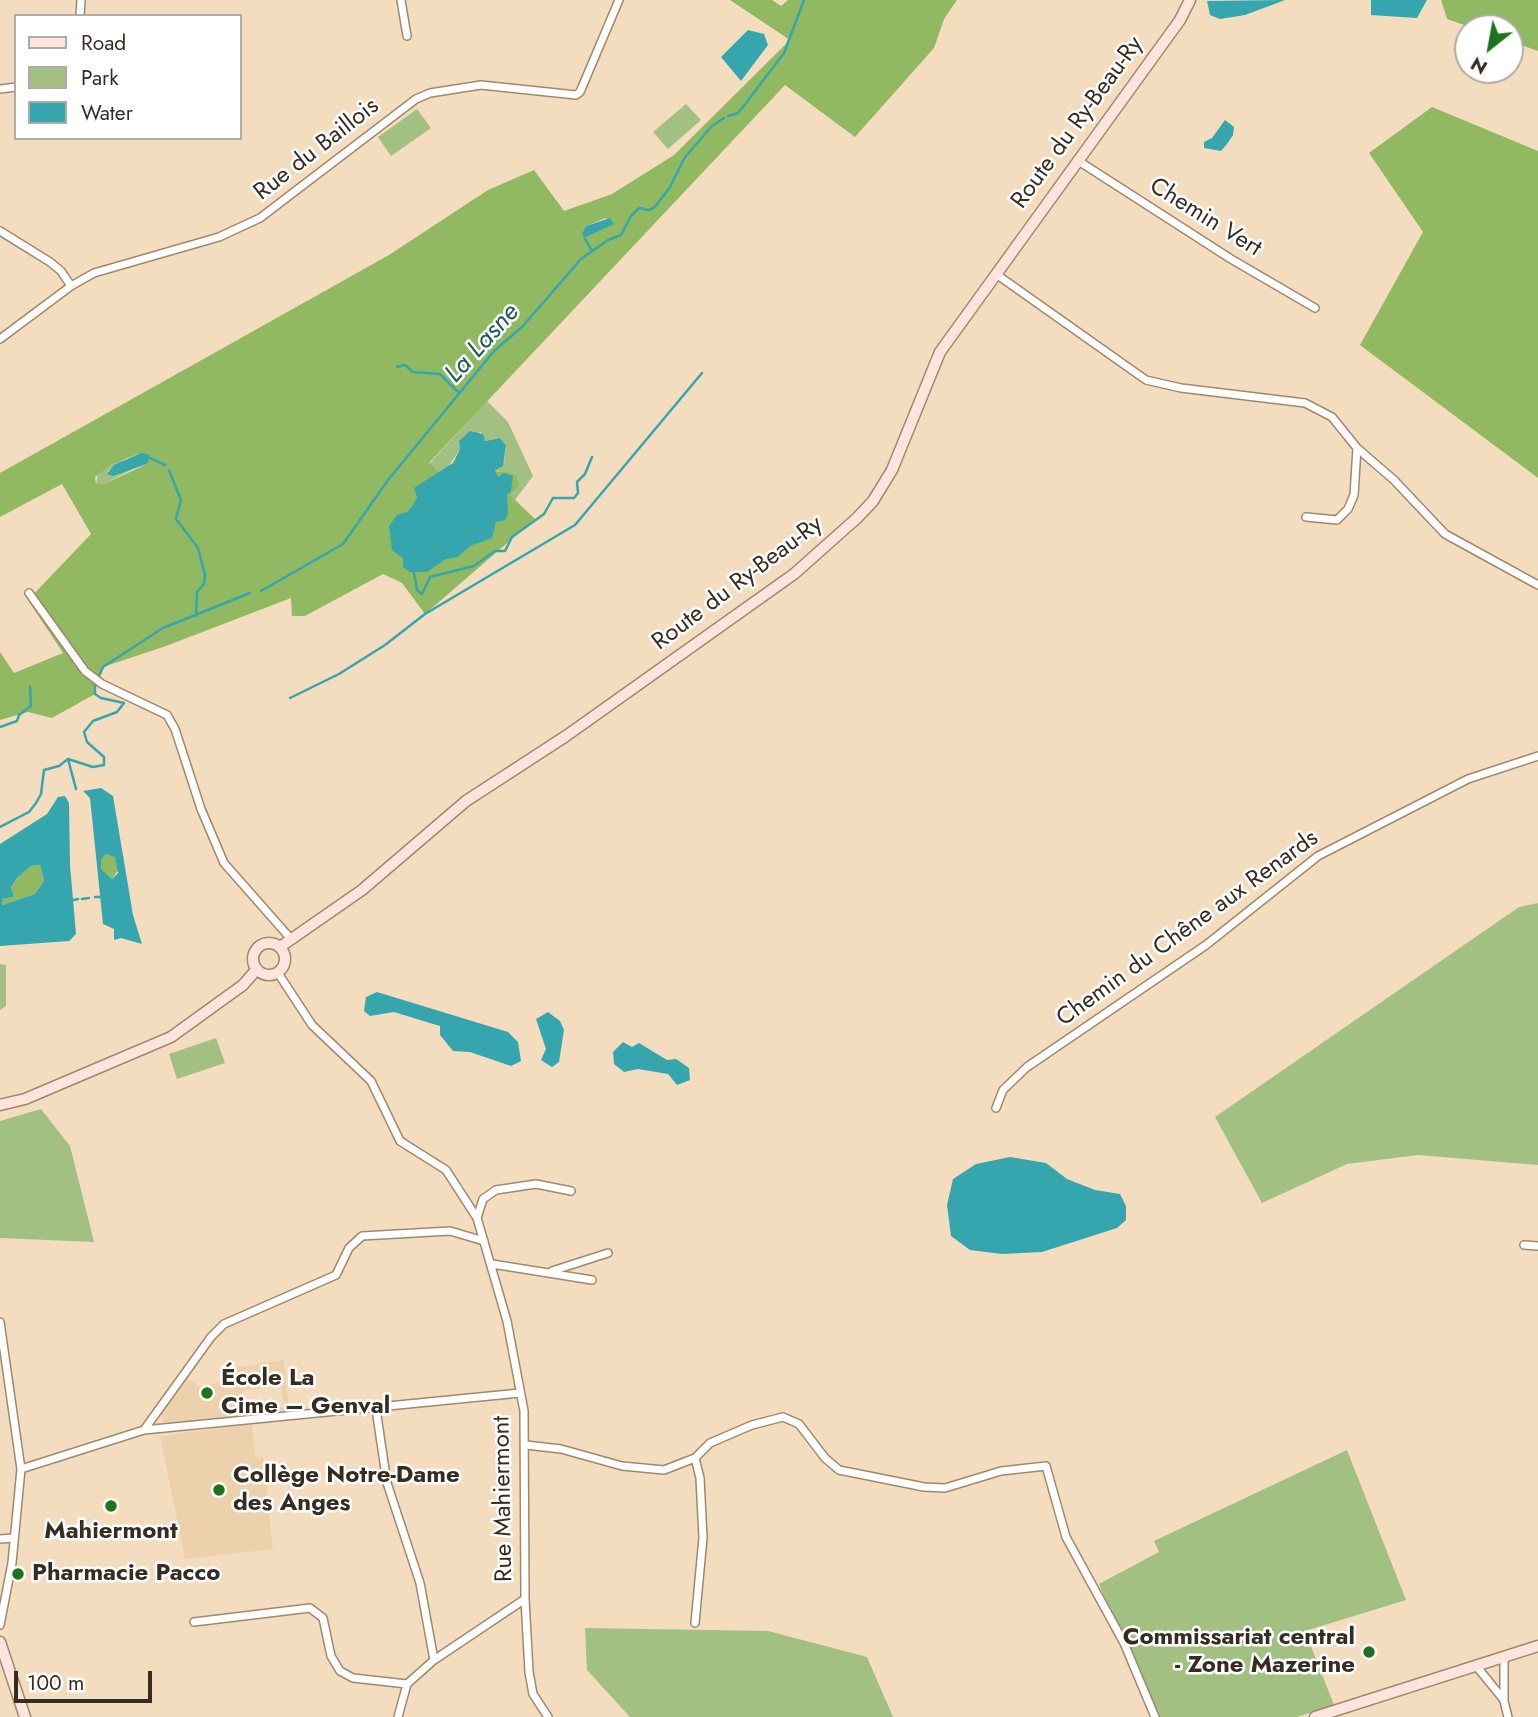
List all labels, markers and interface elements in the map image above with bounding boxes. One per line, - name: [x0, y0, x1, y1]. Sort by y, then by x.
- legend: [14, 14, 242, 140]
- north arrow: [1454, 14, 1524, 84]
- text: Road: [81, 28, 126, 58]
- street label: Route du Ry-Beau-Ry: [1006, 31, 1150, 215]
- text: N: [1466, 50, 1492, 81]
- text: Park: [81, 63, 118, 93]
- street label: Rue du Baillois: [249, 92, 385, 208]
- text: Water: [81, 98, 133, 128]
- street label: Chemin Vert: [1144, 172, 1266, 264]
- water label: La Lasne: [439, 298, 527, 390]
- street label: Route du Ry-Beau-Ry: [647, 511, 829, 657]
- street label: Chemin du Chêne aux Renards: [1052, 824, 1324, 1034]
- place label: École La Cime – Genval: [221, 1365, 390, 1421]
- marker: École La Cime – Genval: [199, 1385, 215, 1401]
- street label: Rue Mahiermont: [488, 1416, 520, 1582]
- place label: Collège Notre-Dame des Anges: [233, 1462, 460, 1518]
- marker: Collège Notre-Dame des Anges: [211, 1482, 227, 1498]
- marker: Mahiermont: [103, 1498, 119, 1514]
- place label: Mahiermont: [44, 1518, 178, 1546]
- place label: Pharmacie Pacco: [32, 1560, 220, 1588]
- marker: Pharmacie Pacco: [10, 1566, 26, 1582]
- place label: Commissariat central - Zone Mazerine: [1123, 1624, 1355, 1680]
- marker: Commissariat central - Zone Mazerine: [1361, 1644, 1377, 1660]
- scale bar: [18, 1658, 156, 1702]
- text: 100 m: [27, 1668, 84, 1698]

